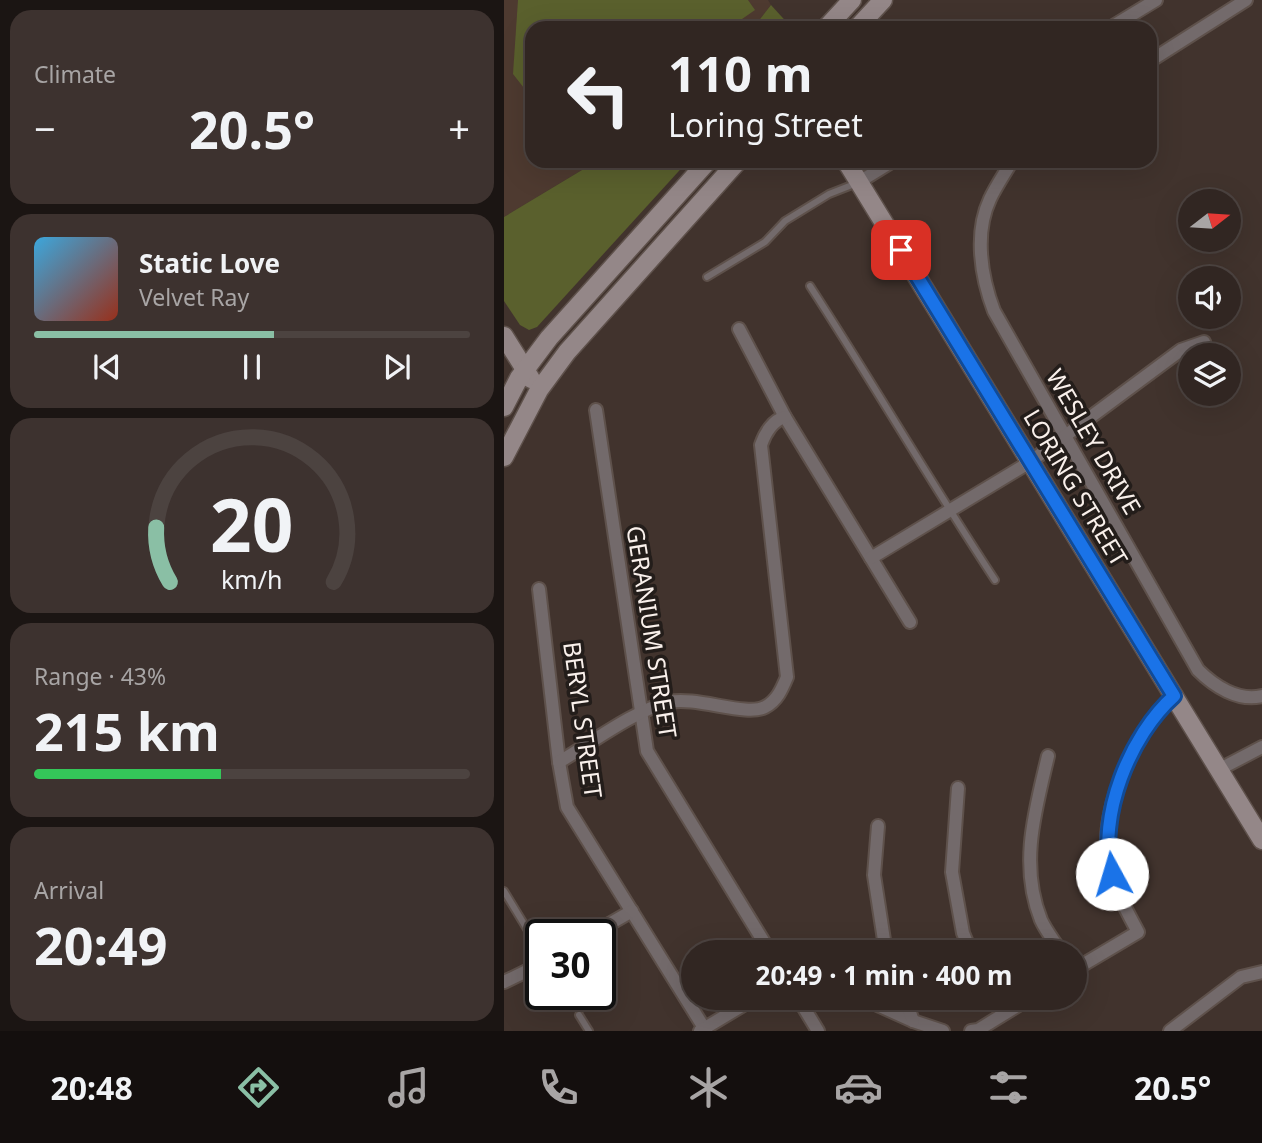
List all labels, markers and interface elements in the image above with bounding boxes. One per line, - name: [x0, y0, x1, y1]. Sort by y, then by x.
- text: 110 m: [668, 40, 813, 106]
- icon: left: [553, 49, 644, 140]
- text: Climate: [34, 58, 116, 90]
- text: 20.5°: [189, 93, 315, 164]
- text: −: [34, 102, 56, 154]
- text: +: [448, 102, 470, 154]
- text: Loring Street: [668, 103, 863, 146]
- north arrow: [1178, 189, 1241, 252]
- map controls: [1178, 189, 1241, 406]
- pin: [871, 220, 931, 280]
- icon: arrive: [882, 231, 920, 269]
- text: Static Love: [139, 245, 280, 281]
- button: sound: [1178, 266, 1241, 329]
- text: Velvet Ray: [139, 281, 249, 313]
- button: layers: [1178, 343, 1241, 406]
- icon: previous: [88, 348, 126, 386]
- icon: pause: [233, 348, 271, 386]
- icon: next: [378, 348, 416, 386]
- street label: WESLEY DRIVE: [1039, 362, 1149, 520]
- street label: LORING STREET: [1016, 403, 1136, 572]
- text: 20: [210, 474, 294, 573]
- street label: GERANIUM STREET: [619, 523, 686, 741]
- text: km/h: [221, 561, 283, 595]
- street label: BERYL STREET: [556, 639, 611, 801]
- text: Range · 43%: [34, 660, 166, 692]
- text: 215 km: [34, 695, 220, 766]
- position arrow: [1075, 837, 1149, 911]
- text: Arrival: [34, 874, 104, 906]
- text: 20:49: [34, 909, 168, 980]
- speed limit sign: 30: [525, 919, 616, 1010]
- text: 20:49 · 1 min · 400 m: [756, 957, 1012, 993]
- icon: directions: [234, 1063, 283, 1112]
- icon: music: [384, 1063, 433, 1112]
- icon: phone: [534, 1063, 583, 1112]
- icon: climate: [684, 1063, 733, 1112]
- icon: car: [834, 1063, 883, 1112]
- icon: filters: [984, 1063, 1033, 1112]
- text: 20:48: [51, 1066, 133, 1109]
- text: 20.5°: [1134, 1066, 1211, 1109]

